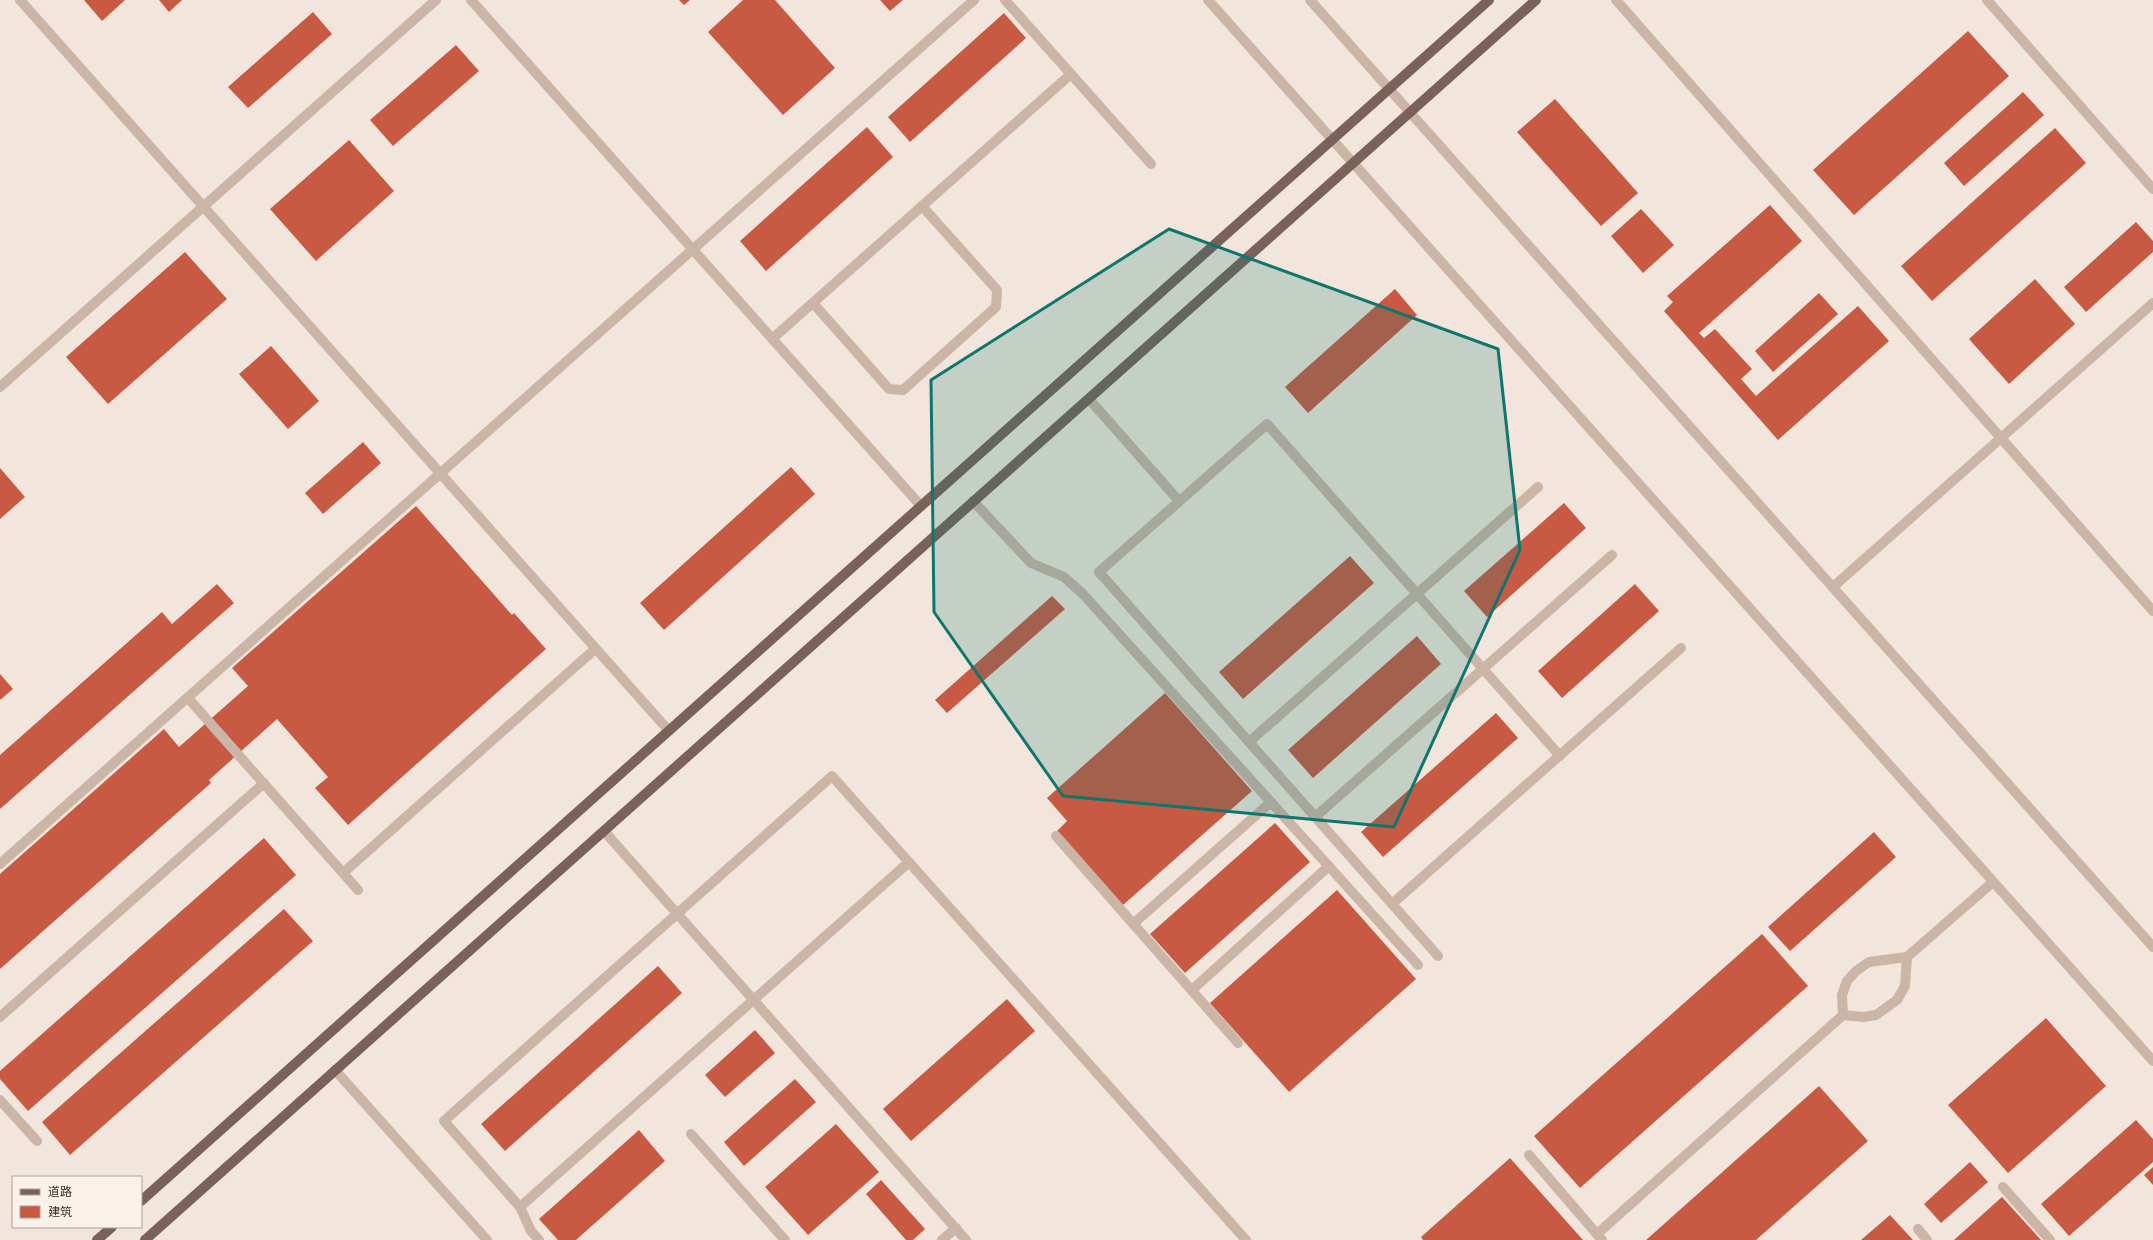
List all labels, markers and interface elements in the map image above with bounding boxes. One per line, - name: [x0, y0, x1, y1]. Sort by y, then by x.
- legend: [12, 1176, 142, 1228]
- text: 道路: [48, 1184, 72, 1199]
- text: 建筑: [48, 1204, 72, 1219]

